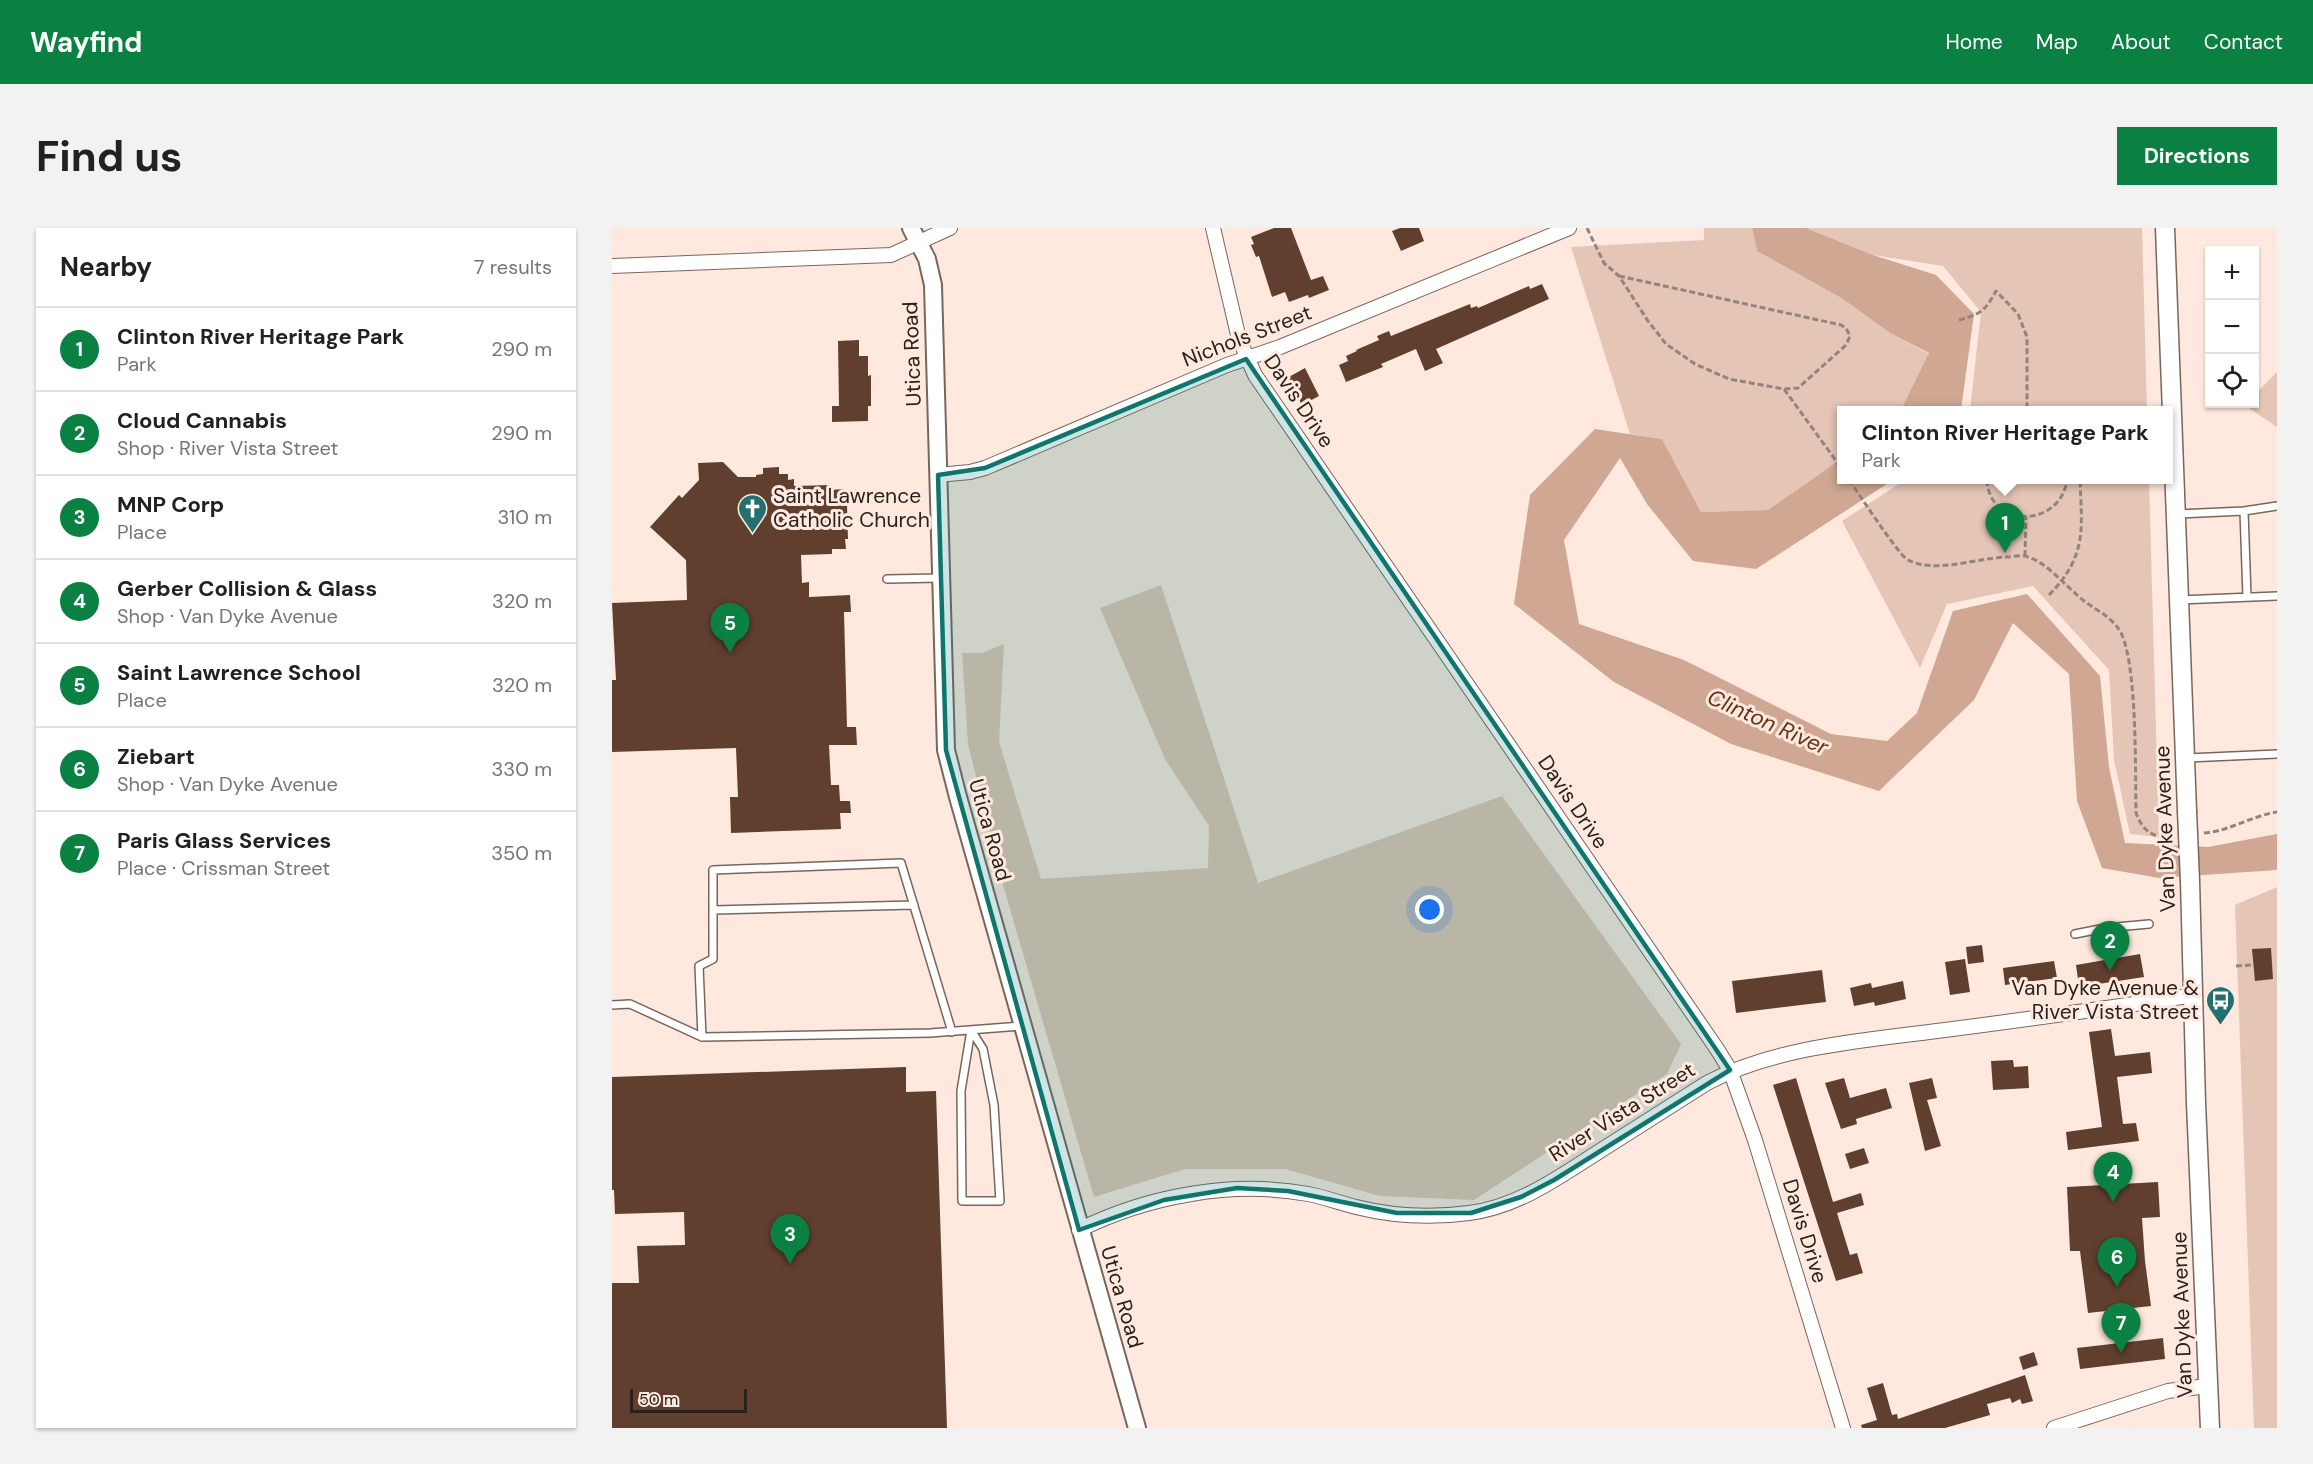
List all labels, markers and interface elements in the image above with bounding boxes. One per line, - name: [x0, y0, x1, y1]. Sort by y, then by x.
- text: Wayfind: [30, 24, 142, 61]
- text: Home: [1945, 28, 2003, 56]
- text: Map: [2036, 28, 2078, 56]
- text: About: [2111, 28, 2171, 56]
- text: Contact: [2204, 28, 2283, 56]
- button: Directions: [2117, 127, 2277, 185]
- text: Find us: [36, 129, 182, 184]
- map controls: [2205, 246, 2259, 408]
- button: +: [2205, 246, 2259, 300]
- text: Nearby: [60, 250, 152, 284]
- text: 7 results: [474, 254, 552, 280]
- street label: Nichols Street: [1178, 298, 1316, 374]
- button: −: [2205, 300, 2259, 354]
- street label: Utica Road: [896, 301, 928, 407]
- text: Clinton River Heritage Park: [117, 322, 404, 351]
- text: 1: [76, 336, 83, 362]
- text: 290 m: [491, 336, 552, 362]
- street label: Davis Drive: [1257, 349, 1341, 453]
- text: Park: [117, 351, 157, 377]
- button: locate: [2205, 354, 2259, 408]
- text: Cloud Cannabis: [117, 406, 287, 435]
- popup: [1837, 406, 2173, 484]
- text: Clinton River Heritage Park: [1861, 418, 2149, 447]
- text: 2: [74, 420, 85, 446]
- text: 290 m: [491, 420, 552, 446]
- text: Shop · River Vista Street: [117, 435, 338, 461]
- text: Park: [1861, 447, 1901, 473]
- place label: Saint Lawrence Catholic Church: [773, 482, 930, 534]
- text: MNP Corp: [117, 490, 224, 519]
- church icon: Saint Lawrence Catholic Church: [736, 492, 768, 534]
- text: 3: [73, 504, 86, 530]
- text: 310 m: [497, 504, 552, 530]
- pin: 1: [1986, 504, 2024, 553]
- text: Place: [117, 519, 167, 545]
- text: Gerber Collision & Glass: [117, 574, 377, 603]
- text: 4: [73, 588, 86, 614]
- text: 320 m: [492, 588, 552, 614]
- text: Shop · Van Dyke Avenue: [117, 603, 338, 629]
- pin: 5: [710, 604, 750, 653]
- text: Saint Lawrence School: [117, 658, 361, 687]
- text: 5: [73, 672, 86, 698]
- text: 320 m: [492, 672, 552, 698]
- water label: Clinton River: [1703, 682, 1834, 762]
- text: Place: [117, 687, 167, 713]
- text: Ziebart: [117, 742, 195, 771]
- street label: Van Dyke Avenue: [2148, 745, 2182, 913]
- street label: Davis Drive: [1531, 750, 1615, 854]
- text: 6: [73, 756, 86, 782]
- text: 330 m: [492, 756, 552, 782]
- text: Shop · Van Dyke Avenue: [117, 771, 338, 797]
- street label: Utica Road: [962, 776, 1018, 884]
- text: Paris Glass Services: [117, 826, 331, 855]
- text: 7: [74, 840, 85, 866]
- text: 350 m: [491, 840, 552, 866]
- text: Place · Crissman Street: [117, 855, 330, 881]
- your location: [1415, 895, 1444, 924]
- pin: 2: [2090, 922, 2130, 971]
- place label: Van Dyke Avenue & River Vista Street: [2011, 974, 2199, 1026]
- bus stop icon: Van Dyke Avenue & River Vista Street: [2204, 984, 2236, 1026]
- street label: River Vista Street: [1544, 1056, 1700, 1168]
- pin: 4: [2094, 1152, 2132, 1202]
- street label: Davis Drive: [1776, 1176, 1834, 1287]
- pin: 3: [770, 1214, 810, 1264]
- street label: Van Dyke Avenue: [2165, 1231, 2199, 1399]
- pin: 6: [2098, 1238, 2136, 1287]
- street label: Utica Road: [1094, 1243, 1150, 1351]
- pin: 7: [2102, 1304, 2140, 1353]
- scale bar: [630, 1386, 747, 1414]
- text: 50 m: [639, 1389, 678, 1410]

